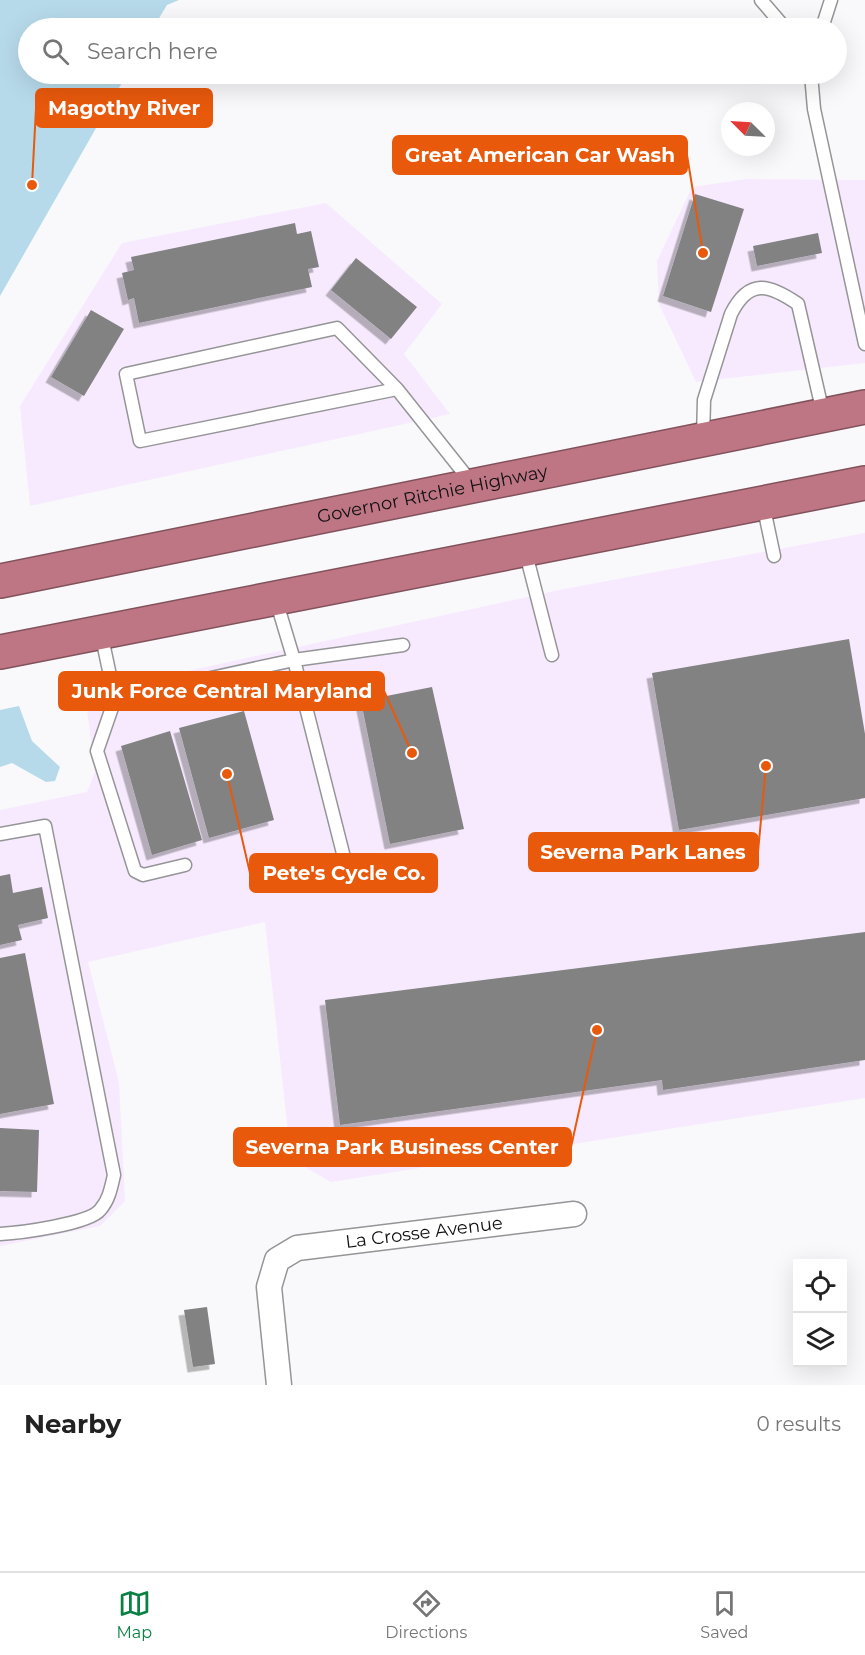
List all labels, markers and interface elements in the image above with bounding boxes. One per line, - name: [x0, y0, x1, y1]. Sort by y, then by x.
- search box: [18, 18, 847, 84]
- icon: search: [39, 35, 72, 68]
- text: Search here: [87, 38, 218, 65]
- callout: Magothy River: [36, 89, 212, 127]
- text: Magothy River: [48, 96, 200, 120]
- north arrow: [721, 102, 775, 156]
- callout: Great American Car Wash: [393, 136, 687, 174]
- text: Great American Car Wash: [405, 143, 675, 167]
- street label: Governor Ritchie Highway: [315, 460, 550, 528]
- callout: Junk Force Central Maryland: [59, 672, 384, 710]
- text: Junk Force Central Maryland: [71, 679, 372, 703]
- callout: Severna Park Lanes: [529, 833, 758, 871]
- text: Severna Park Lanes: [540, 840, 746, 864]
- callout: Pete's Cycle Co.: [250, 854, 437, 892]
- text: Pete's Cycle Co.: [262, 861, 426, 885]
- callout: Severna Park Business Center: [234, 1128, 571, 1166]
- text: Severna Park Business Center: [245, 1135, 559, 1159]
- street label: La Crosse Avenue: [344, 1212, 504, 1253]
- map controls: [793, 1259, 847, 1367]
- button: locate: [793, 1259, 847, 1313]
- button: layers: [793, 1313, 847, 1367]
- text: Nearby: [24, 1408, 121, 1440]
- text: 0 results: [756, 1412, 841, 1436]
- tab: Map: [117, 1587, 152, 1642]
- tab: Directions: [385, 1587, 467, 1642]
- tab: Saved: [700, 1587, 748, 1642]

